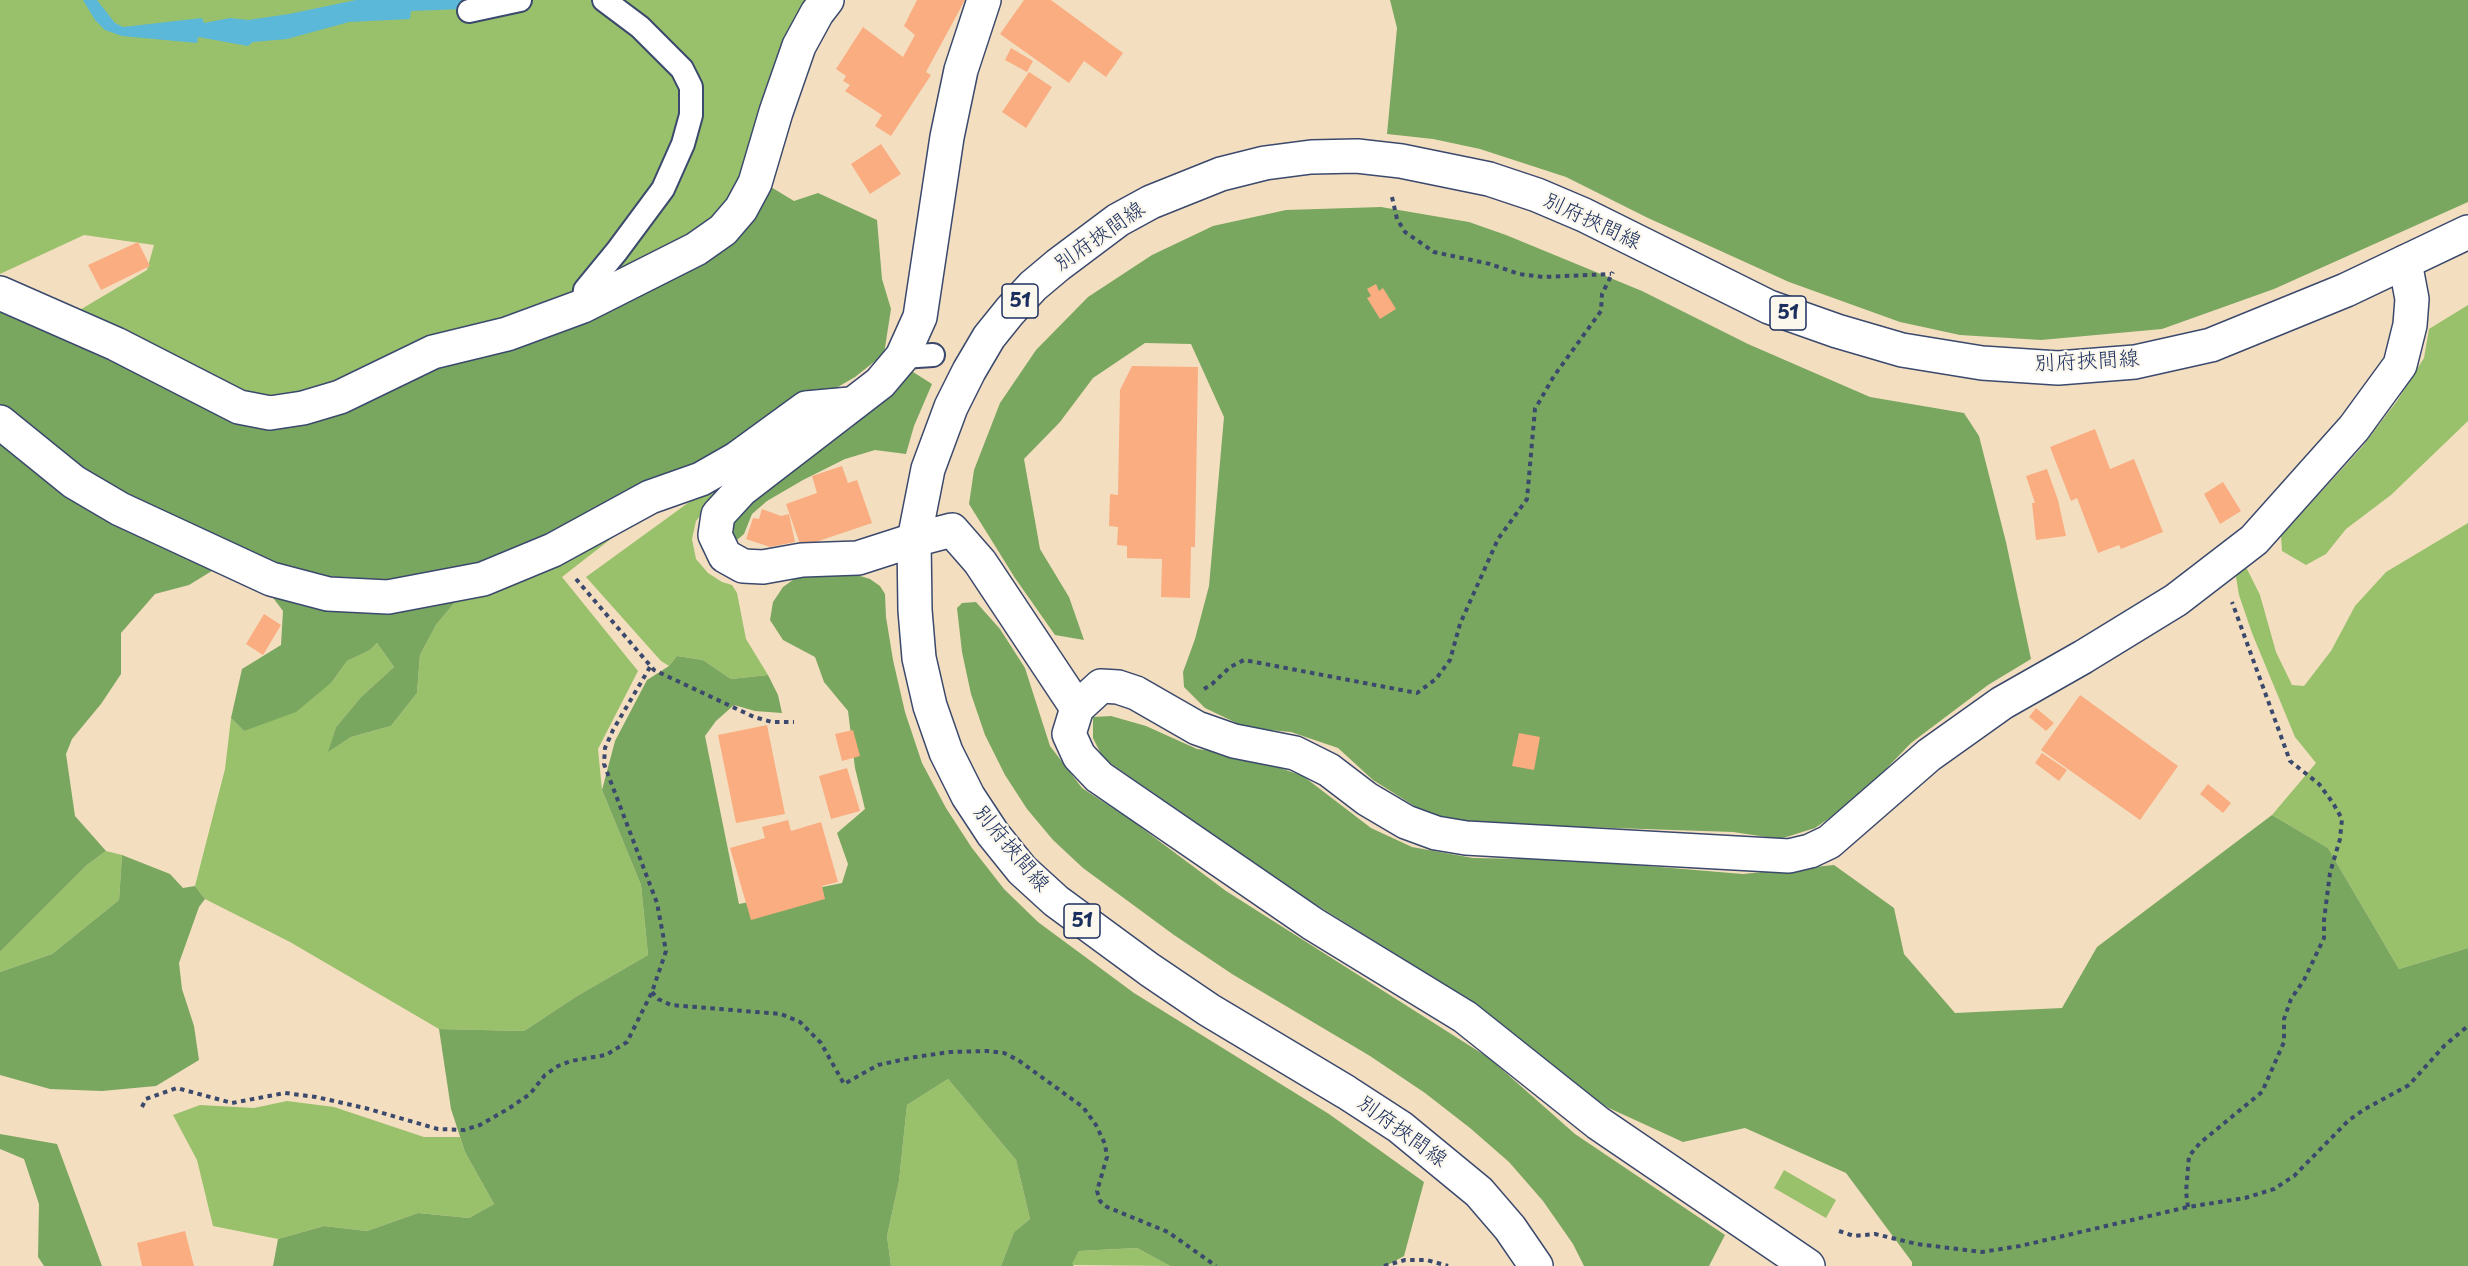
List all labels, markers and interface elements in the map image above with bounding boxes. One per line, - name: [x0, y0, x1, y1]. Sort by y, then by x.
- street label: 別府挾間線: [1539, 188, 1645, 256]
- street label: 別府挾間線: [1050, 197, 1150, 277]
- road number: 51: [1002, 284, 1038, 318]
- road number: 51: [1770, 296, 1806, 330]
- street label: 別府挾間線: [2034, 347, 2140, 377]
- street label: 別府挾間線: [968, 801, 1054, 897]
- road number: 51: [1064, 904, 1100, 938]
- street label: 別府挾間線: [1352, 1091, 1452, 1173]

